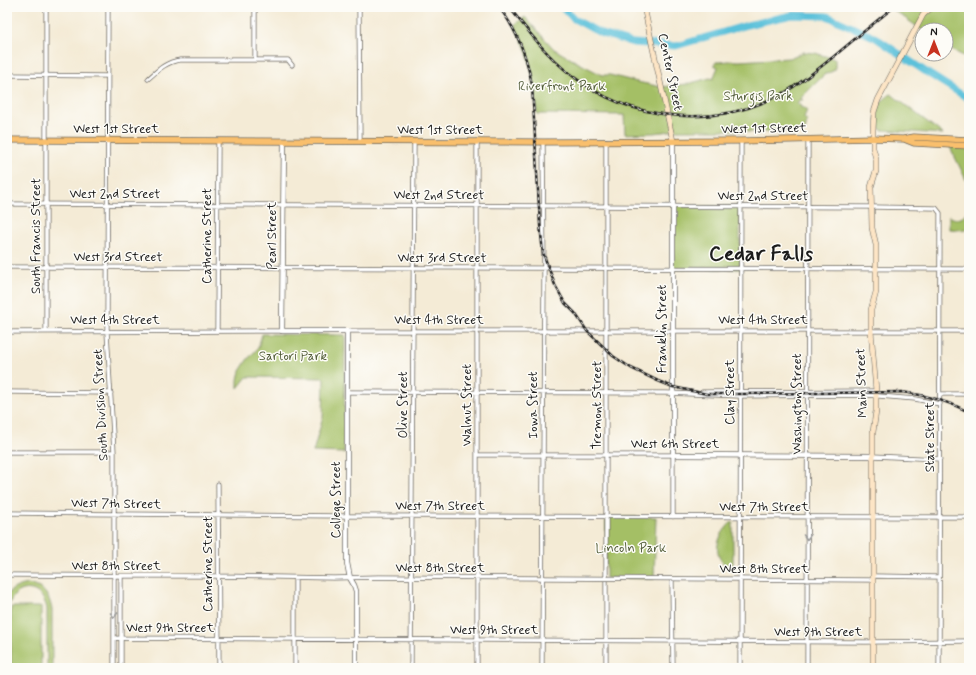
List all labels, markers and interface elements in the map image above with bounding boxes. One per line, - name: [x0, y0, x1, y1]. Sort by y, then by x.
- north arrow: [914, 22, 954, 62]
- text: N: [930, 26, 938, 40]
- street label: Center Street: [653, 32, 687, 112]
- park label: Riverfront Park: [518, 78, 607, 95]
- park label: Sturgis Park: [723, 88, 793, 107]
- street label: West 1st Street: [721, 120, 807, 138]
- street label: West 1st Street: [73, 121, 159, 138]
- street label: West 1st Street: [397, 122, 483, 139]
- street label: South Francis Street: [28, 178, 45, 294]
- street label: West 2nd Street: [69, 186, 161, 203]
- street label: West 2nd Street: [393, 187, 485, 204]
- street label: Catherine Street: [199, 188, 216, 284]
- street label: West 2nd Street: [717, 188, 809, 205]
- street label: Pearl Street: [264, 202, 281, 270]
- district label: Cedar Falls: [709, 240, 814, 268]
- street label: West 3rd Street: [73, 249, 163, 266]
- street label: West 3rd Street: [397, 250, 487, 267]
- street label: Franklin Street: [654, 285, 671, 373]
- street label: West 4th Street: [70, 312, 160, 329]
- street label: West 4th Street: [394, 312, 484, 329]
- street label: West 4th Street: [718, 312, 808, 329]
- park label: Sartori Park: [259, 348, 328, 365]
- street label: Main Street: [852, 348, 872, 418]
- street label: South Division Street: [90, 349, 112, 461]
- street label: Washington Street: [789, 353, 808, 455]
- street label: Clay Street: [722, 359, 739, 425]
- street label: Tremont Street: [589, 361, 606, 449]
- street label: Walnut Street: [459, 364, 476, 446]
- street label: Olive Street: [395, 371, 412, 439]
- street label: Iowa Street: [525, 371, 542, 439]
- street label: State Street: [922, 401, 939, 472]
- street label: West 6th Street: [631, 436, 720, 453]
- street label: College Street: [328, 461, 345, 539]
- street label: West 7th Street: [71, 495, 161, 513]
- street label: West 7th Street: [395, 498, 485, 515]
- street label: West 7th Street: [719, 499, 809, 516]
- street label: Catherine Street: [200, 516, 217, 612]
- one-way arrow: [803, 534, 811, 540]
- park label: Lincoln Park: [596, 540, 667, 557]
- street label: West 8th Street: [71, 558, 161, 575]
- street label: West 8th Street: [395, 560, 485, 577]
- street label: West 8th Street: [719, 561, 809, 578]
- one-way arrow: [110, 612, 118, 618]
- street label: West 9th Street: [126, 620, 214, 637]
- street label: West 9th Street: [450, 622, 538, 639]
- street label: West 9th Street: [774, 624, 862, 641]

